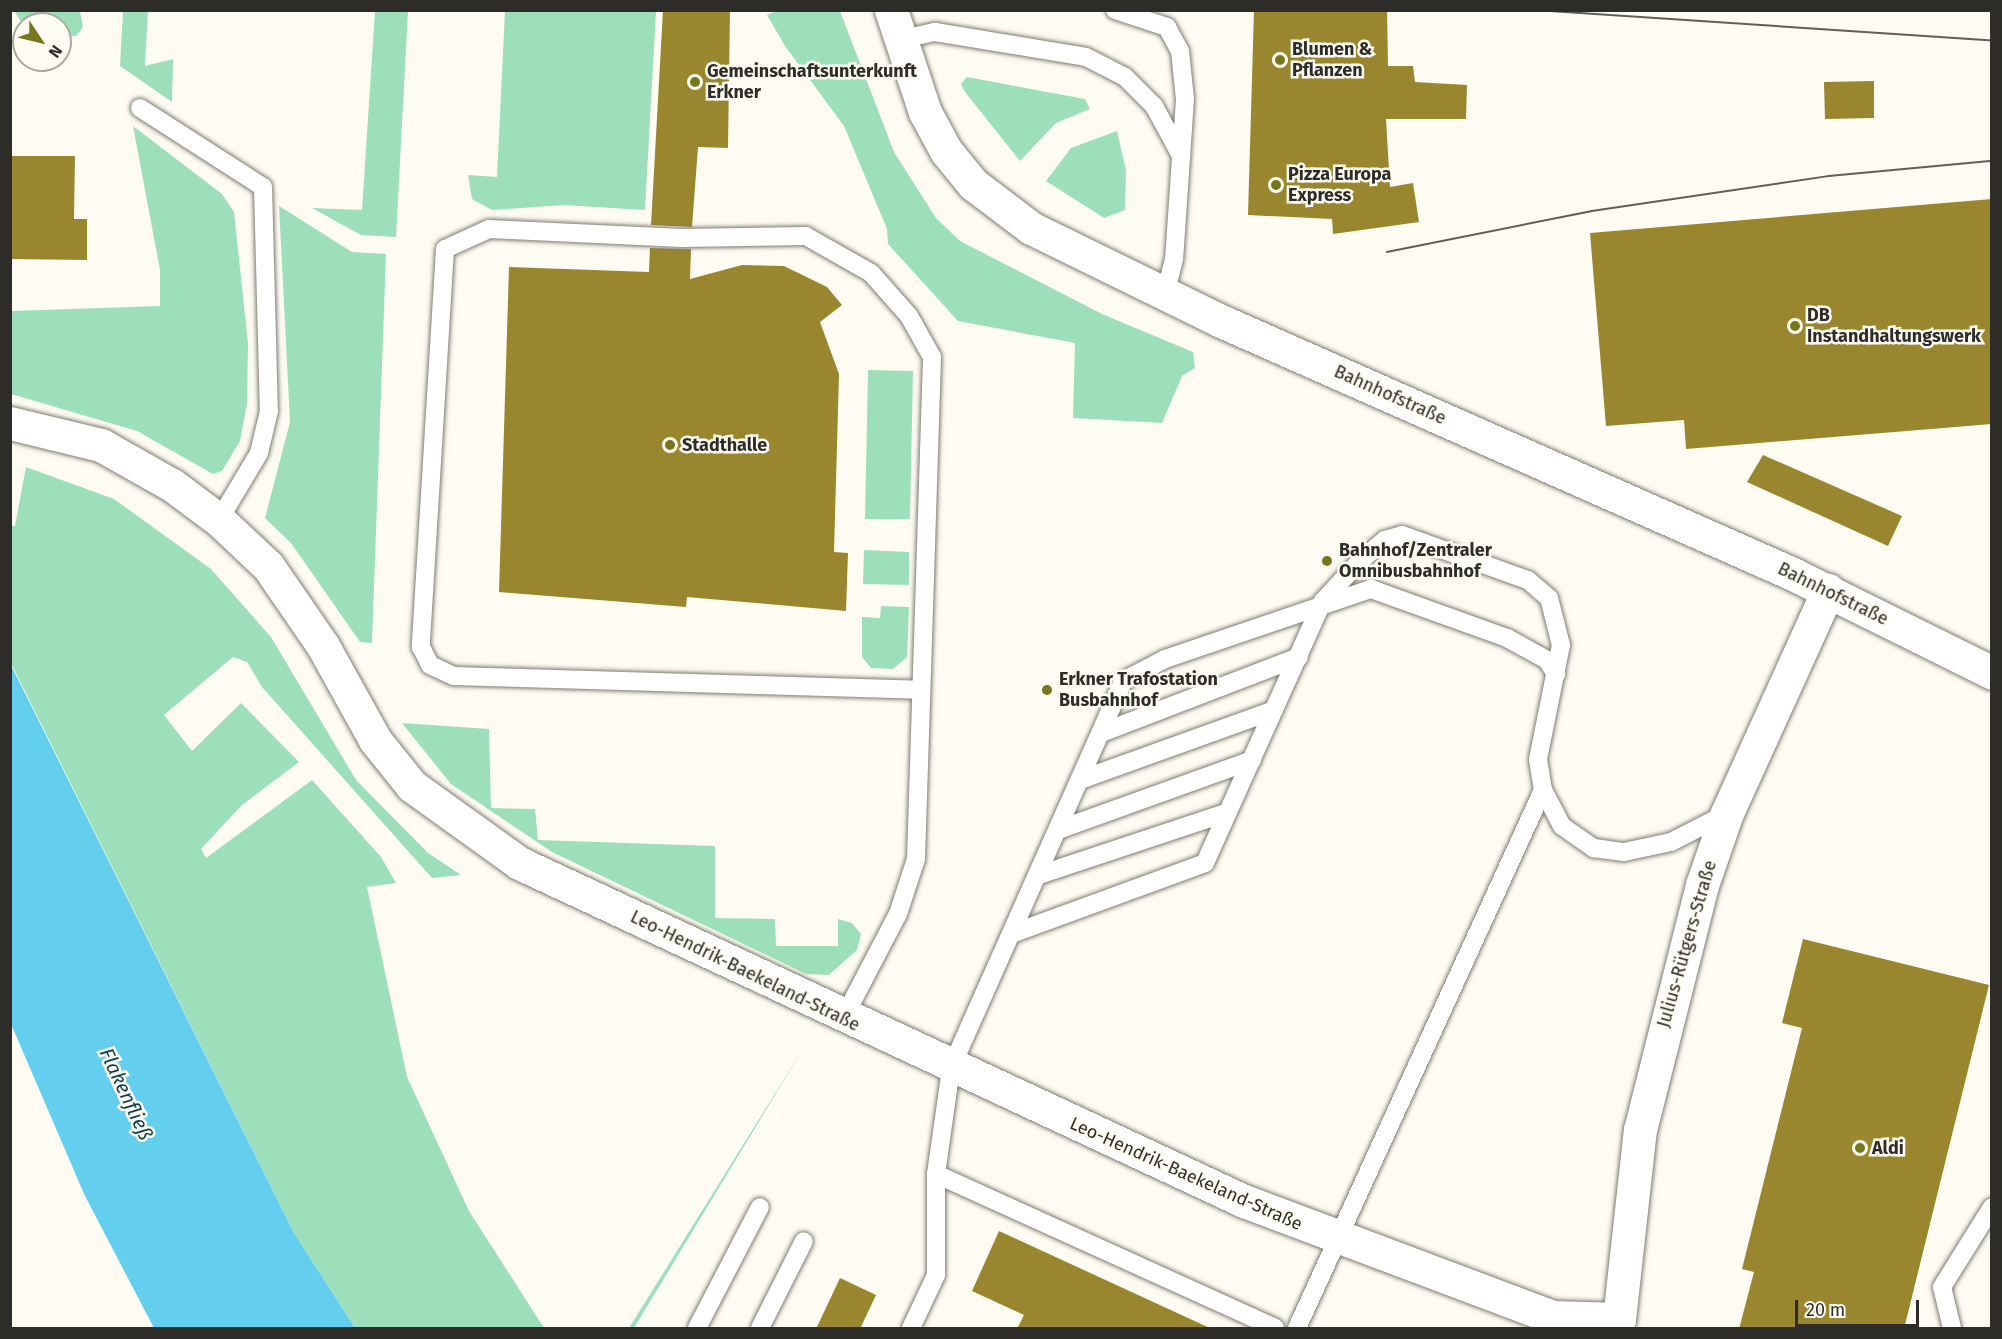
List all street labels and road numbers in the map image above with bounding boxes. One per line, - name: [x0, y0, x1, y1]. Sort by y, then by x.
- street label: Bahnhofstraße: [1331, 361, 1449, 429]
- street label: Bahnhofstraße: [1774, 558, 1892, 630]
- street label: Julius-Rütgers-Straße: [1653, 858, 1721, 1030]
- street label: Leo-Hendrik-Baekeland-Straße: [627, 906, 863, 1036]
- street label: Leo-Hendrik-Baekeland-Straße: [1066, 1113, 1306, 1235]

